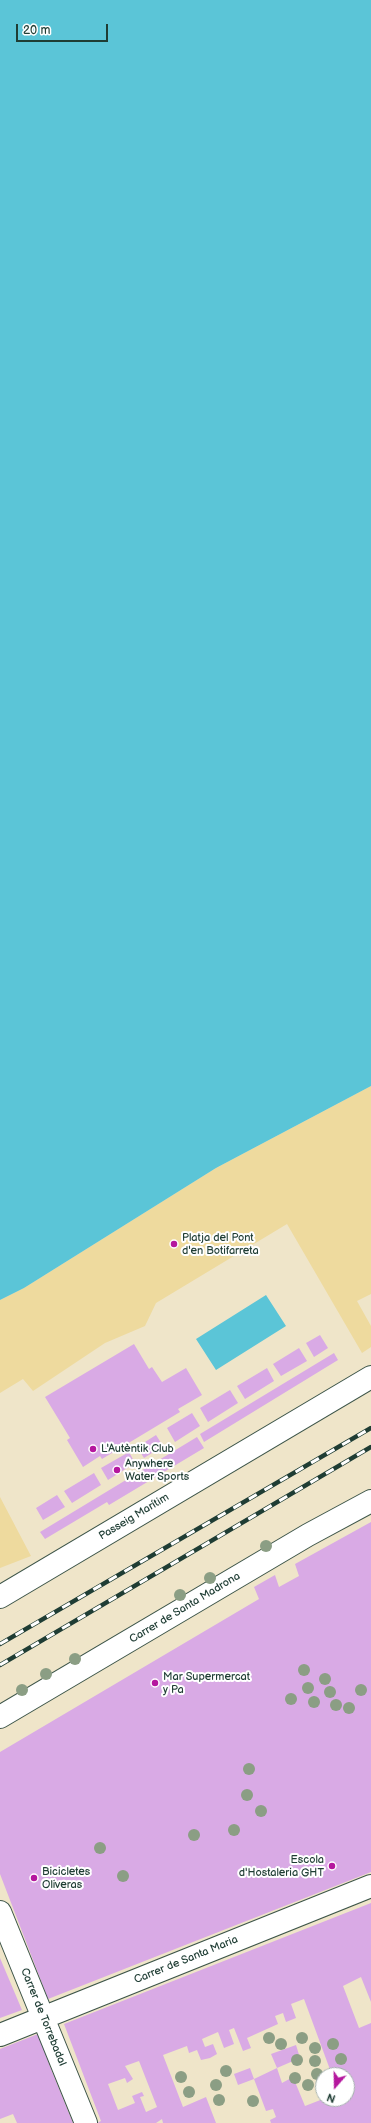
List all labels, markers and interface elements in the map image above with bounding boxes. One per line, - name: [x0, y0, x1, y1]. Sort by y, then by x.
- scale bar: [18, 16, 110, 42]
- text: 20 m: [23, 23, 50, 38]
- place label: Platja del Pont d'en Botifarreta: [182, 1231, 259, 1257]
- marker: Platja del Pont d'en Botifarreta: [169, 1239, 179, 1249]
- place label: L'Autèntik Club: [101, 1442, 174, 1456]
- marker: L'Autèntik Club: [88, 1444, 98, 1454]
- place label: Anywhere Water Sports: [125, 1457, 189, 1483]
- marker: Anywhere Water Sports: [112, 1465, 122, 1475]
- street label: Passeig Marítim: [97, 1491, 171, 1543]
- street label: Carrer de Santa Madrona: [127, 1570, 243, 1646]
- place label: Mar Supermercat y Pa: [163, 1670, 250, 1696]
- marker: Mar Supermercat y Pa: [150, 1678, 160, 1688]
- place label: Escola d'Hostaleria GHT: [239, 1853, 324, 1879]
- marker: Escola d'Hostaleria GHT: [327, 1861, 337, 1871]
- place label: Bicicletes Oliveras: [42, 1865, 90, 1891]
- marker: Bicicletes Oliveras: [29, 1873, 39, 1883]
- street label: Carrer de Santa Maria: [132, 1933, 240, 1987]
- street label: Carrer de Torrebadal: [17, 1966, 69, 2068]
- north arrow: [315, 2067, 355, 2107]
- text: N: [325, 2090, 337, 2105]

